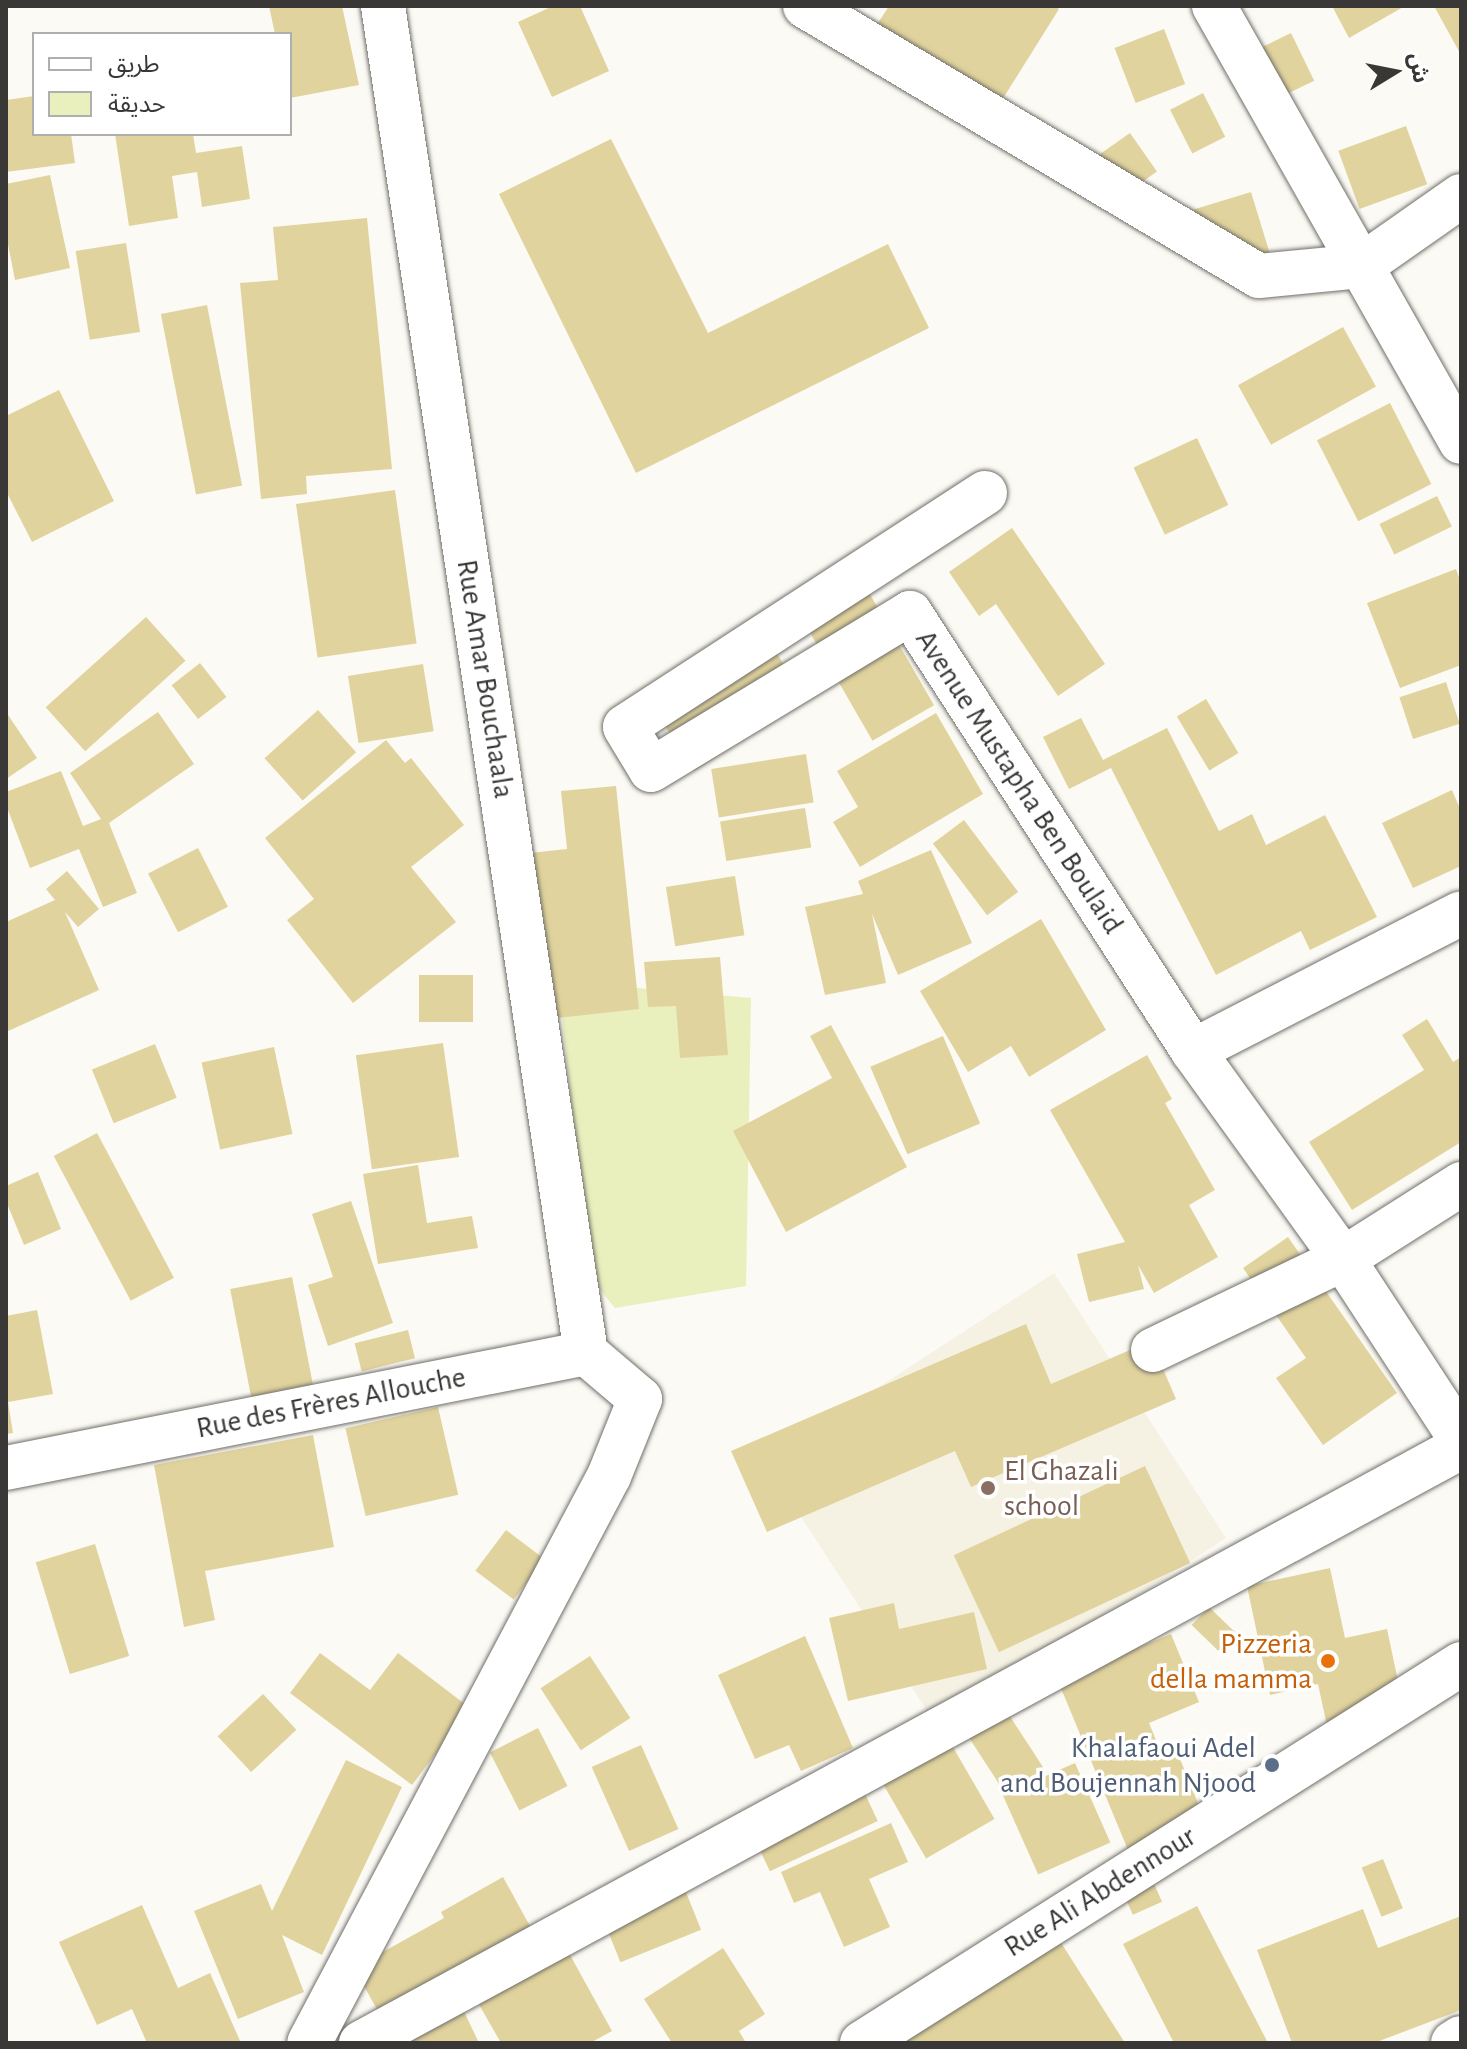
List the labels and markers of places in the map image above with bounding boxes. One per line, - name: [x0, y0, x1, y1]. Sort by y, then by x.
- place label: El Ghazali school: [1004, 1453, 1119, 1524]
- marker: El Ghazali school: [979, 1479, 997, 1497]
- place label: Pizzeria della mamma: [1150, 1626, 1312, 1696]
- marker: Pizzeria della mamma: [1319, 1652, 1337, 1670]
- place label: Khalafaoui Adel and Boujennah Njood: [1000, 1730, 1256, 1800]
- marker: Khalafaoui Adel and Boujennah Njood: [1263, 1756, 1281, 1774]

